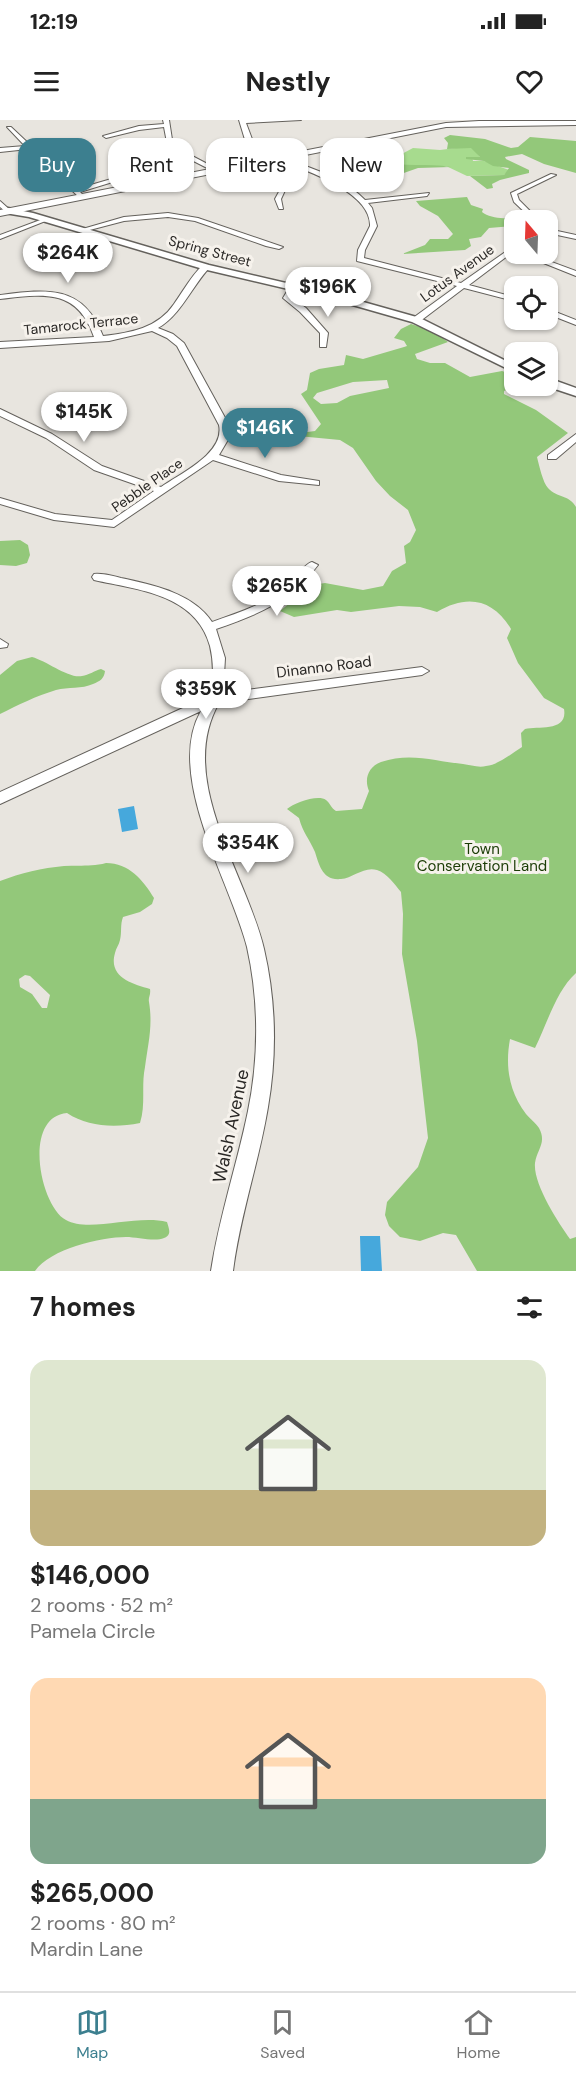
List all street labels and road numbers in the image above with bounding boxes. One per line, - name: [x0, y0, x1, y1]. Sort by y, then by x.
- street label: Spring Street: [167, 231, 253, 271]
- street label: Lotus Avenue: [417, 240, 497, 306]
- street label: Tamarock Terrace: [23, 309, 139, 339]
- street label: Pebble Place: [108, 454, 186, 516]
- street label: Dinanno Road: [275, 651, 373, 683]
- street label: Walsh Avenue: [207, 1067, 255, 1185]

